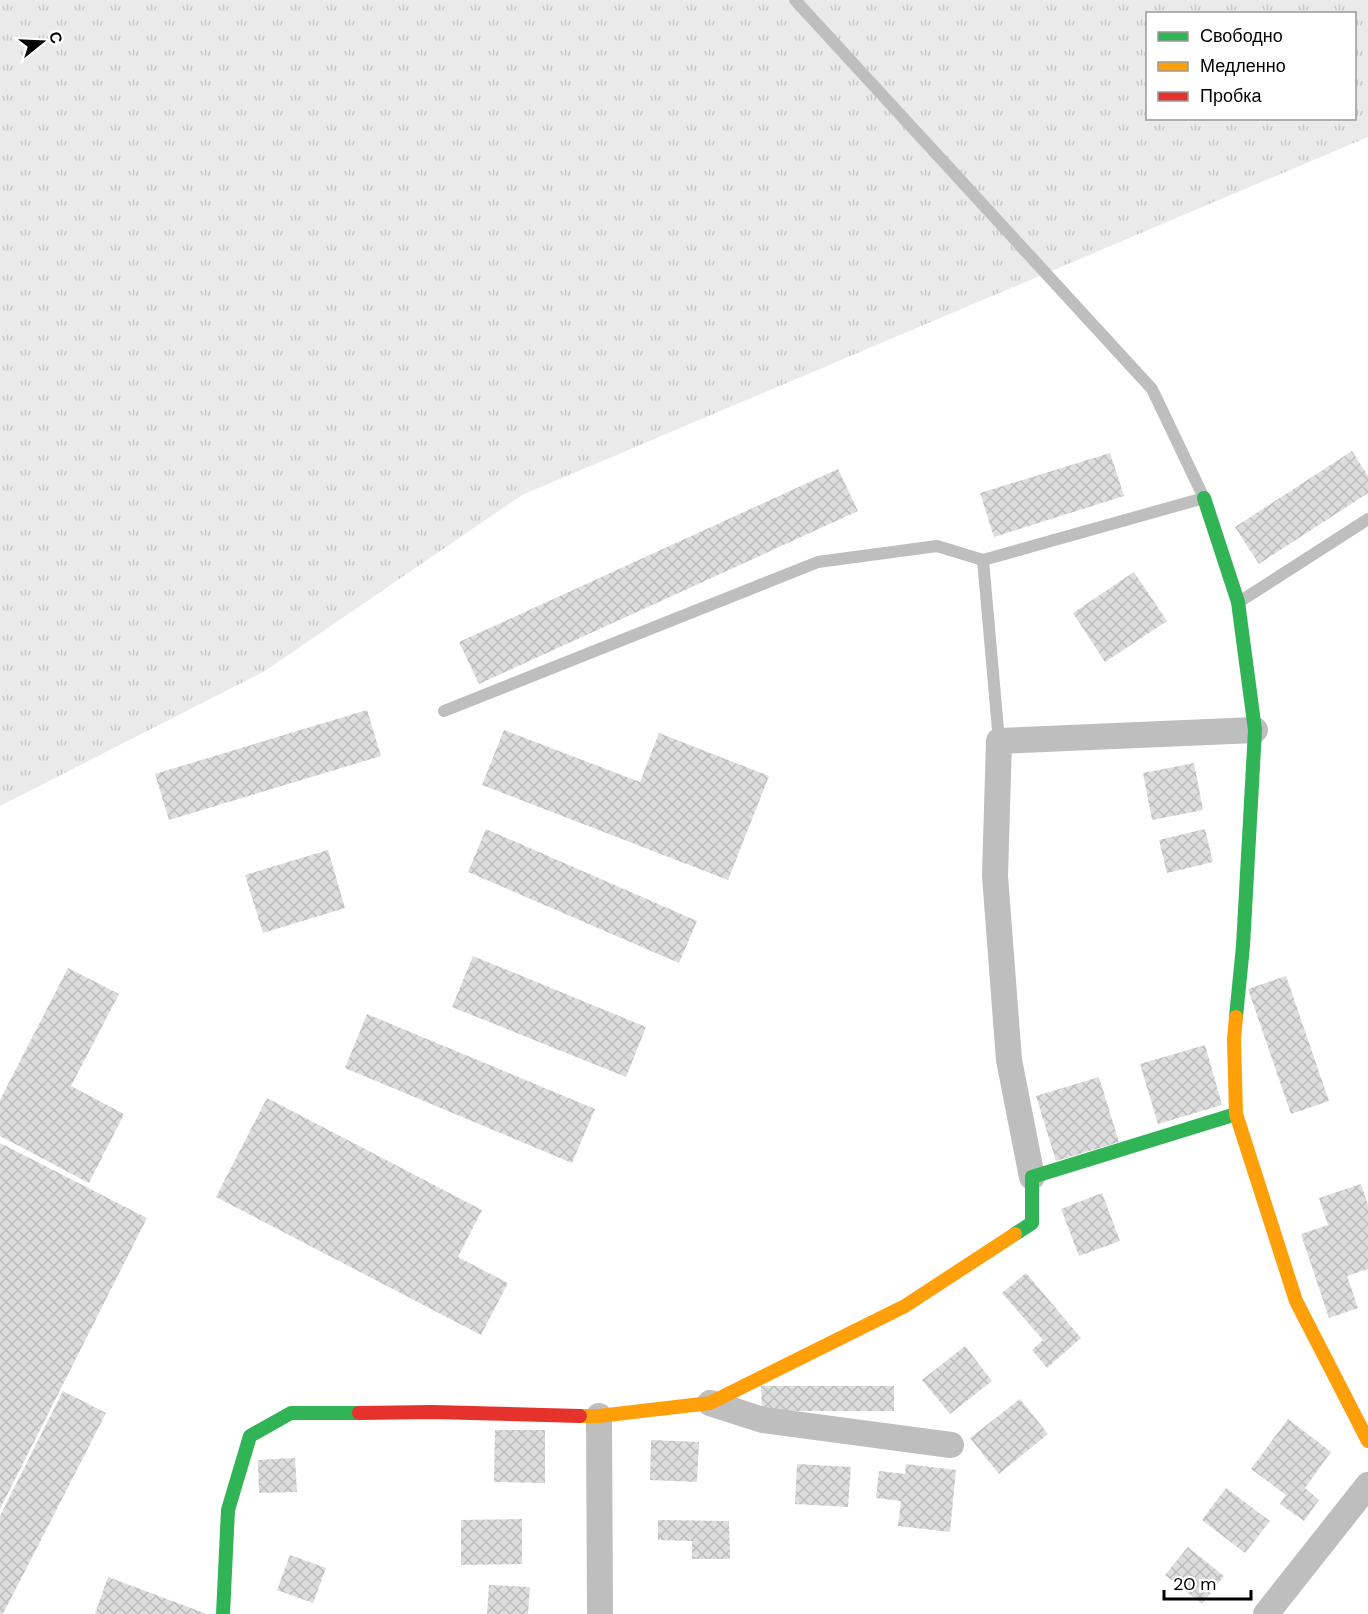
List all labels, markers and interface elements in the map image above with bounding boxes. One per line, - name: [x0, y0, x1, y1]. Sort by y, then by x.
- north arrow: [12, 12, 72, 72]
- legend: [1146, 12, 1356, 120]
- text: Свободно: [1200, 24, 1283, 48]
- text: С: [44, 29, 68, 47]
- text: Медленно: [1200, 54, 1286, 78]
- text: Пробка: [1200, 84, 1263, 108]
- scale bar: [1164, 1563, 1251, 1601]
- text: 20 m: [1173, 1572, 1216, 1596]

